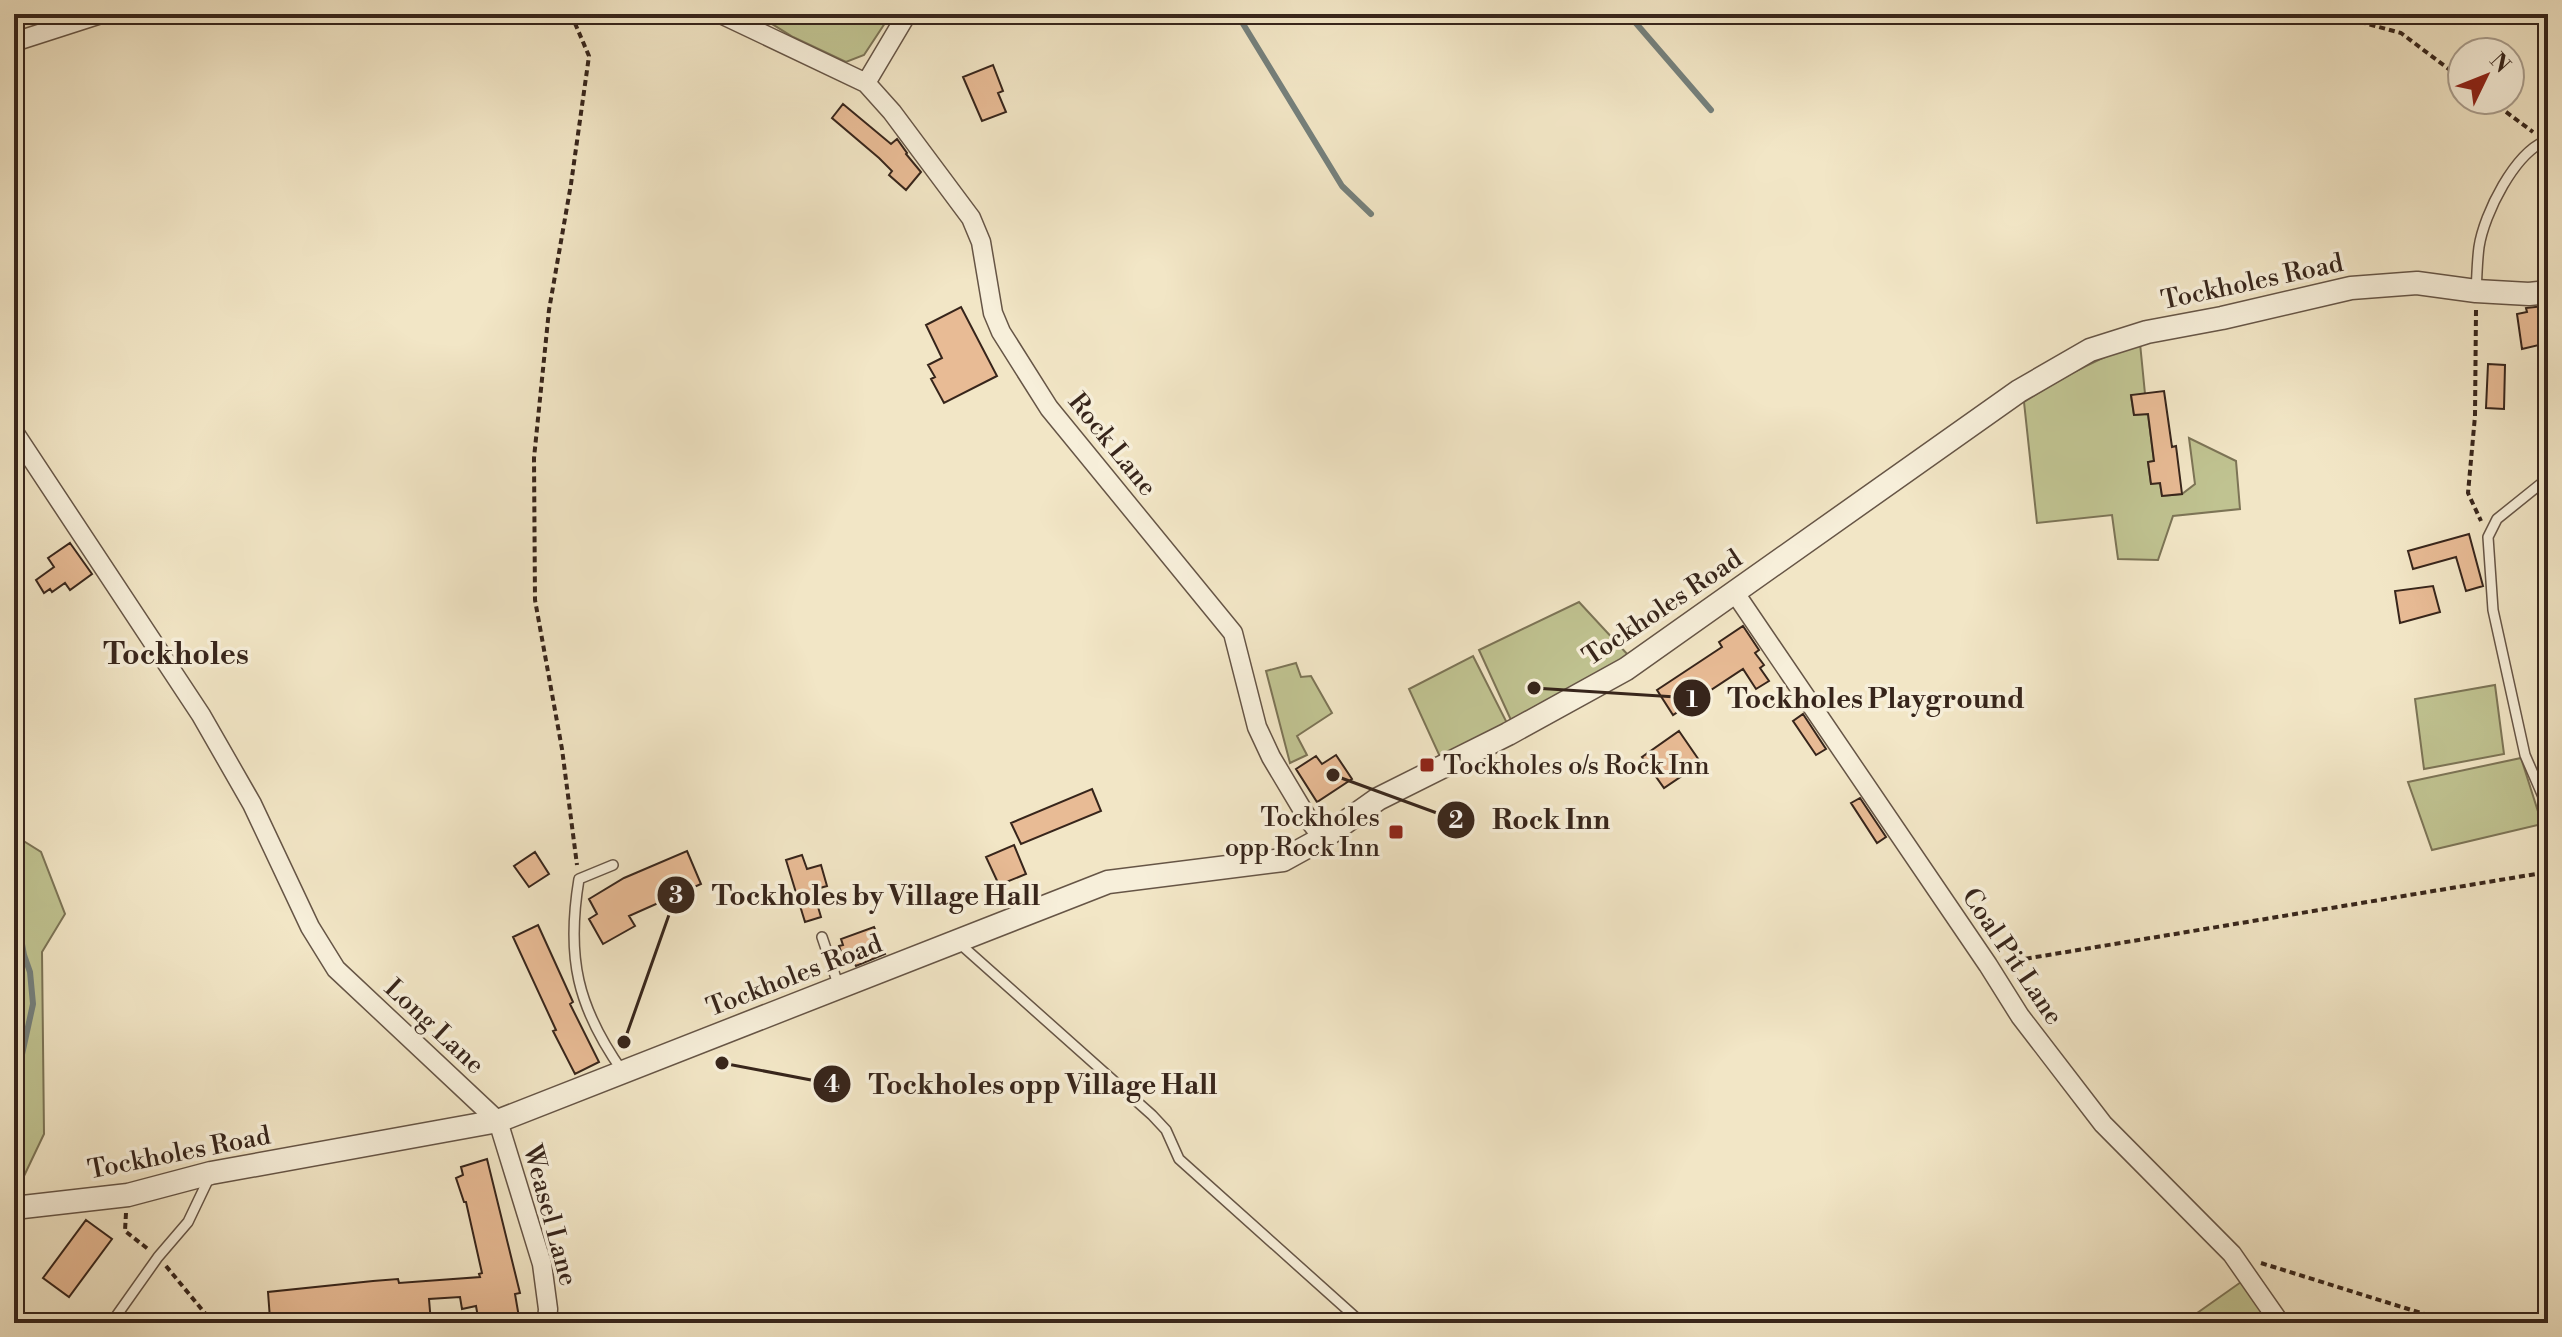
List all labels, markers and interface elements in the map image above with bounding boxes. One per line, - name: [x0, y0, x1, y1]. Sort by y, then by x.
- north arrow: [2446, 36, 2526, 116]
- text: N: [2484, 48, 2516, 79]
- street label: Tockholes Road: [2158, 247, 2346, 317]
- street label: Rock Lane: [1061, 387, 1163, 503]
- street label: Tockholes Road: [1577, 543, 1748, 673]
- district label: Tockholes: [103, 636, 249, 674]
- callout: Tockholes Playground: [1672, 672, 2041, 724]
- text: Tockholes Playground: [1727, 682, 2025, 717]
- text: 1: [1686, 685, 1698, 715]
- place label: Tockholes o/s Rock Inn: [1443, 750, 1710, 782]
- marker: Tockholes o/s Rock Inn: [1418, 756, 1436, 774]
- callout: Rock Inn: [1436, 794, 1626, 846]
- place label: Tockholes opp Rock Inn: [1225, 802, 1380, 864]
- text: Rock Inn: [1492, 803, 1610, 838]
- text: 2: [1449, 806, 1464, 836]
- marker: Tockholes opp Rock Inn: [1387, 823, 1405, 841]
- callout: Tockholes by Village Hall: [656, 869, 1056, 921]
- text: Tockholes by Village Hall: [712, 879, 1040, 914]
- text: 3: [669, 881, 683, 911]
- street label: Coal Pit Lane: [1955, 882, 2070, 1031]
- street label: Tockholes Road: [702, 928, 887, 1024]
- street label: Long Lane: [378, 972, 491, 1081]
- callout: Tockholes opp Village Hall: [812, 1058, 1233, 1110]
- text: Tockholes opp Village Hall: [868, 1068, 1218, 1103]
- text: 4: [824, 1070, 840, 1100]
- street label: Tockholes Road: [85, 1120, 273, 1186]
- street label: Weasel Lane: [516, 1140, 584, 1289]

